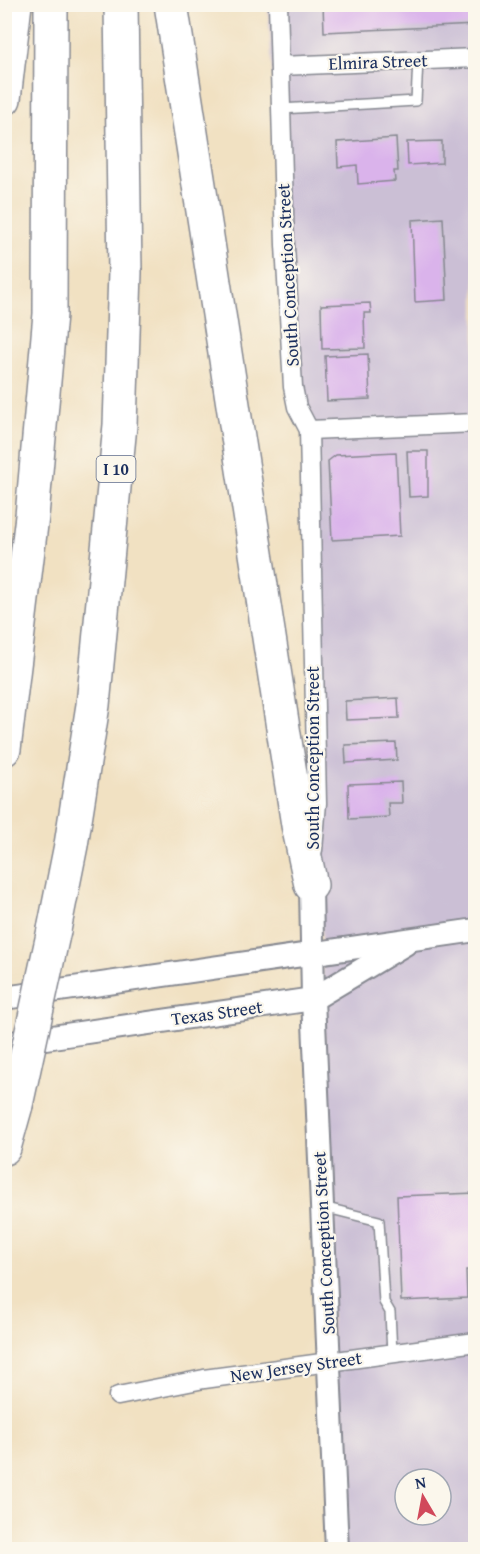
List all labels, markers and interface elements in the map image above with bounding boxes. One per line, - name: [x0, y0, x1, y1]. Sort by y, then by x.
- street label: Elmira Street: [328, 46, 429, 77]
- street label: South Conception Street: [269, 182, 306, 367]
- road number: I 10: [96, 456, 136, 482]
- street label: South Conception Street: [299, 666, 326, 850]
- street label: Texas Street: [170, 993, 265, 1032]
- street label: South Conception Street: [305, 1150, 342, 1335]
- street label: New Jersey Street: [228, 1344, 364, 1389]
- north arrow: [393, 1467, 453, 1527]
- text: N: [413, 1469, 428, 1495]

